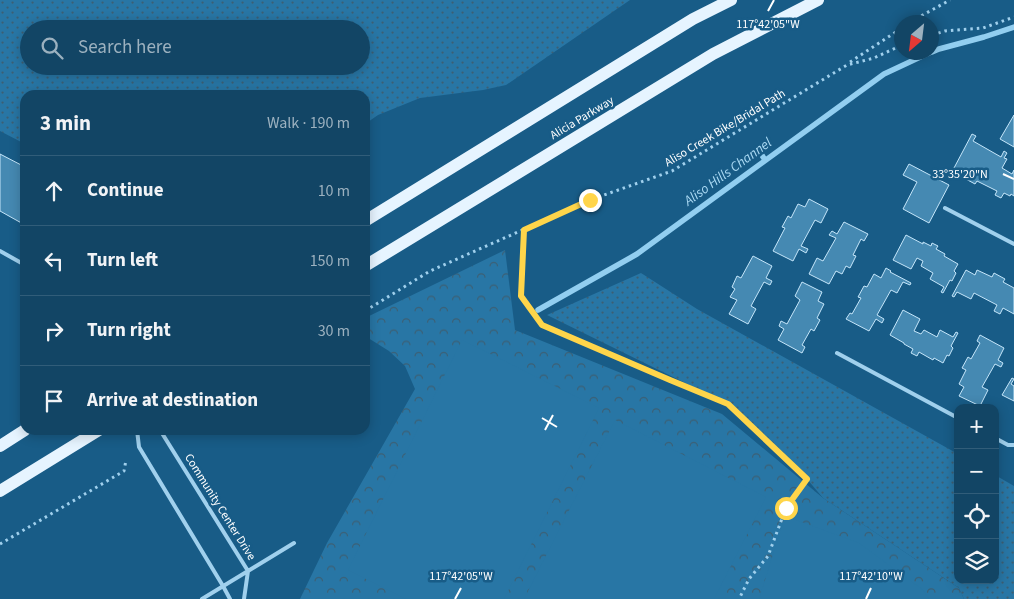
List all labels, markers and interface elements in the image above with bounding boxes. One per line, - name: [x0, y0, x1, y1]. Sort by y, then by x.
- north arrow: [894, 15, 939, 60]
- text: 117°42'05"W: [736, 16, 800, 33]
- search box: [20, 20, 370, 75]
- icon: search: [38, 34, 66, 62]
- text: Search here: [78, 34, 172, 61]
- street label: Aliso Creek Bike/Bridal Path: [661, 85, 789, 171]
- street label: Alicia Parkway: [547, 92, 618, 144]
- text: 3 min: [40, 108, 91, 138]
- text: Walk · 190 m: [267, 112, 350, 134]
- water label: Aliso Hills Channel: [679, 133, 777, 211]
- text: 33°35'20"N: [932, 166, 988, 183]
- icon: ahead: [40, 177, 68, 205]
- text: Continue: [87, 177, 164, 204]
- text: 10 m: [318, 180, 350, 202]
- route end: [579, 189, 602, 212]
- icon: left: [40, 247, 68, 275]
- text: Turn left: [87, 247, 158, 274]
- text: 150 m: [310, 250, 350, 272]
- icon: right: [40, 317, 68, 345]
- text: Turn right: [87, 317, 171, 344]
- text: 30 m: [318, 320, 350, 342]
- icon: arrive: [40, 387, 68, 415]
- text: Arrive at destination: [87, 387, 258, 414]
- map controls: [954, 404, 999, 584]
- button: +: [954, 404, 999, 449]
- button: −: [954, 449, 999, 494]
- street label: Community Center Drive: [180, 450, 260, 564]
- button: locate: [954, 494, 999, 539]
- route start: [775, 497, 798, 520]
- button: layers: [954, 539, 999, 584]
- text: 117°42'05"W: [429, 568, 493, 585]
- text: 117°42'10"W: [839, 568, 903, 585]

